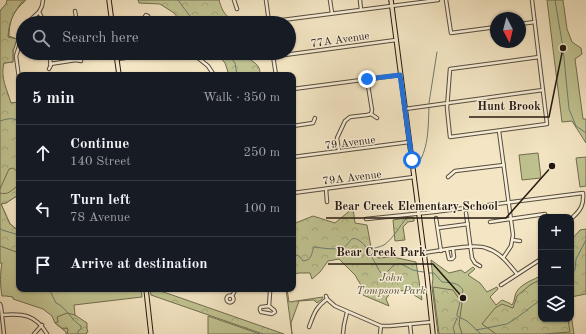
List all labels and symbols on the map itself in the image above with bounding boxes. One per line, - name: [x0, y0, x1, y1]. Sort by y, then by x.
- north arrow: [490, 12, 526, 48]
- street label: 77A Avenue: [310, 31, 370, 50]
- route end: [358, 70, 376, 88]
- callout: Hunt Brook: [469, 93, 549, 117]
- text: Hunt Brook: [477, 101, 541, 113]
- street label: 79 Avenue: [324, 135, 376, 152]
- route start: [403, 151, 421, 169]
- street label: 79A Avenue: [322, 169, 382, 188]
- callout: Bear Creek Elementary School: [326, 194, 506, 218]
- text: Bear Creek Elementary School: [334, 201, 498, 213]
- callout: Bear Creek Park: [328, 240, 433, 264]
- text: Bear Creek Park: [336, 247, 426, 259]
- park label: John Tompson Park: [356, 273, 426, 297]

